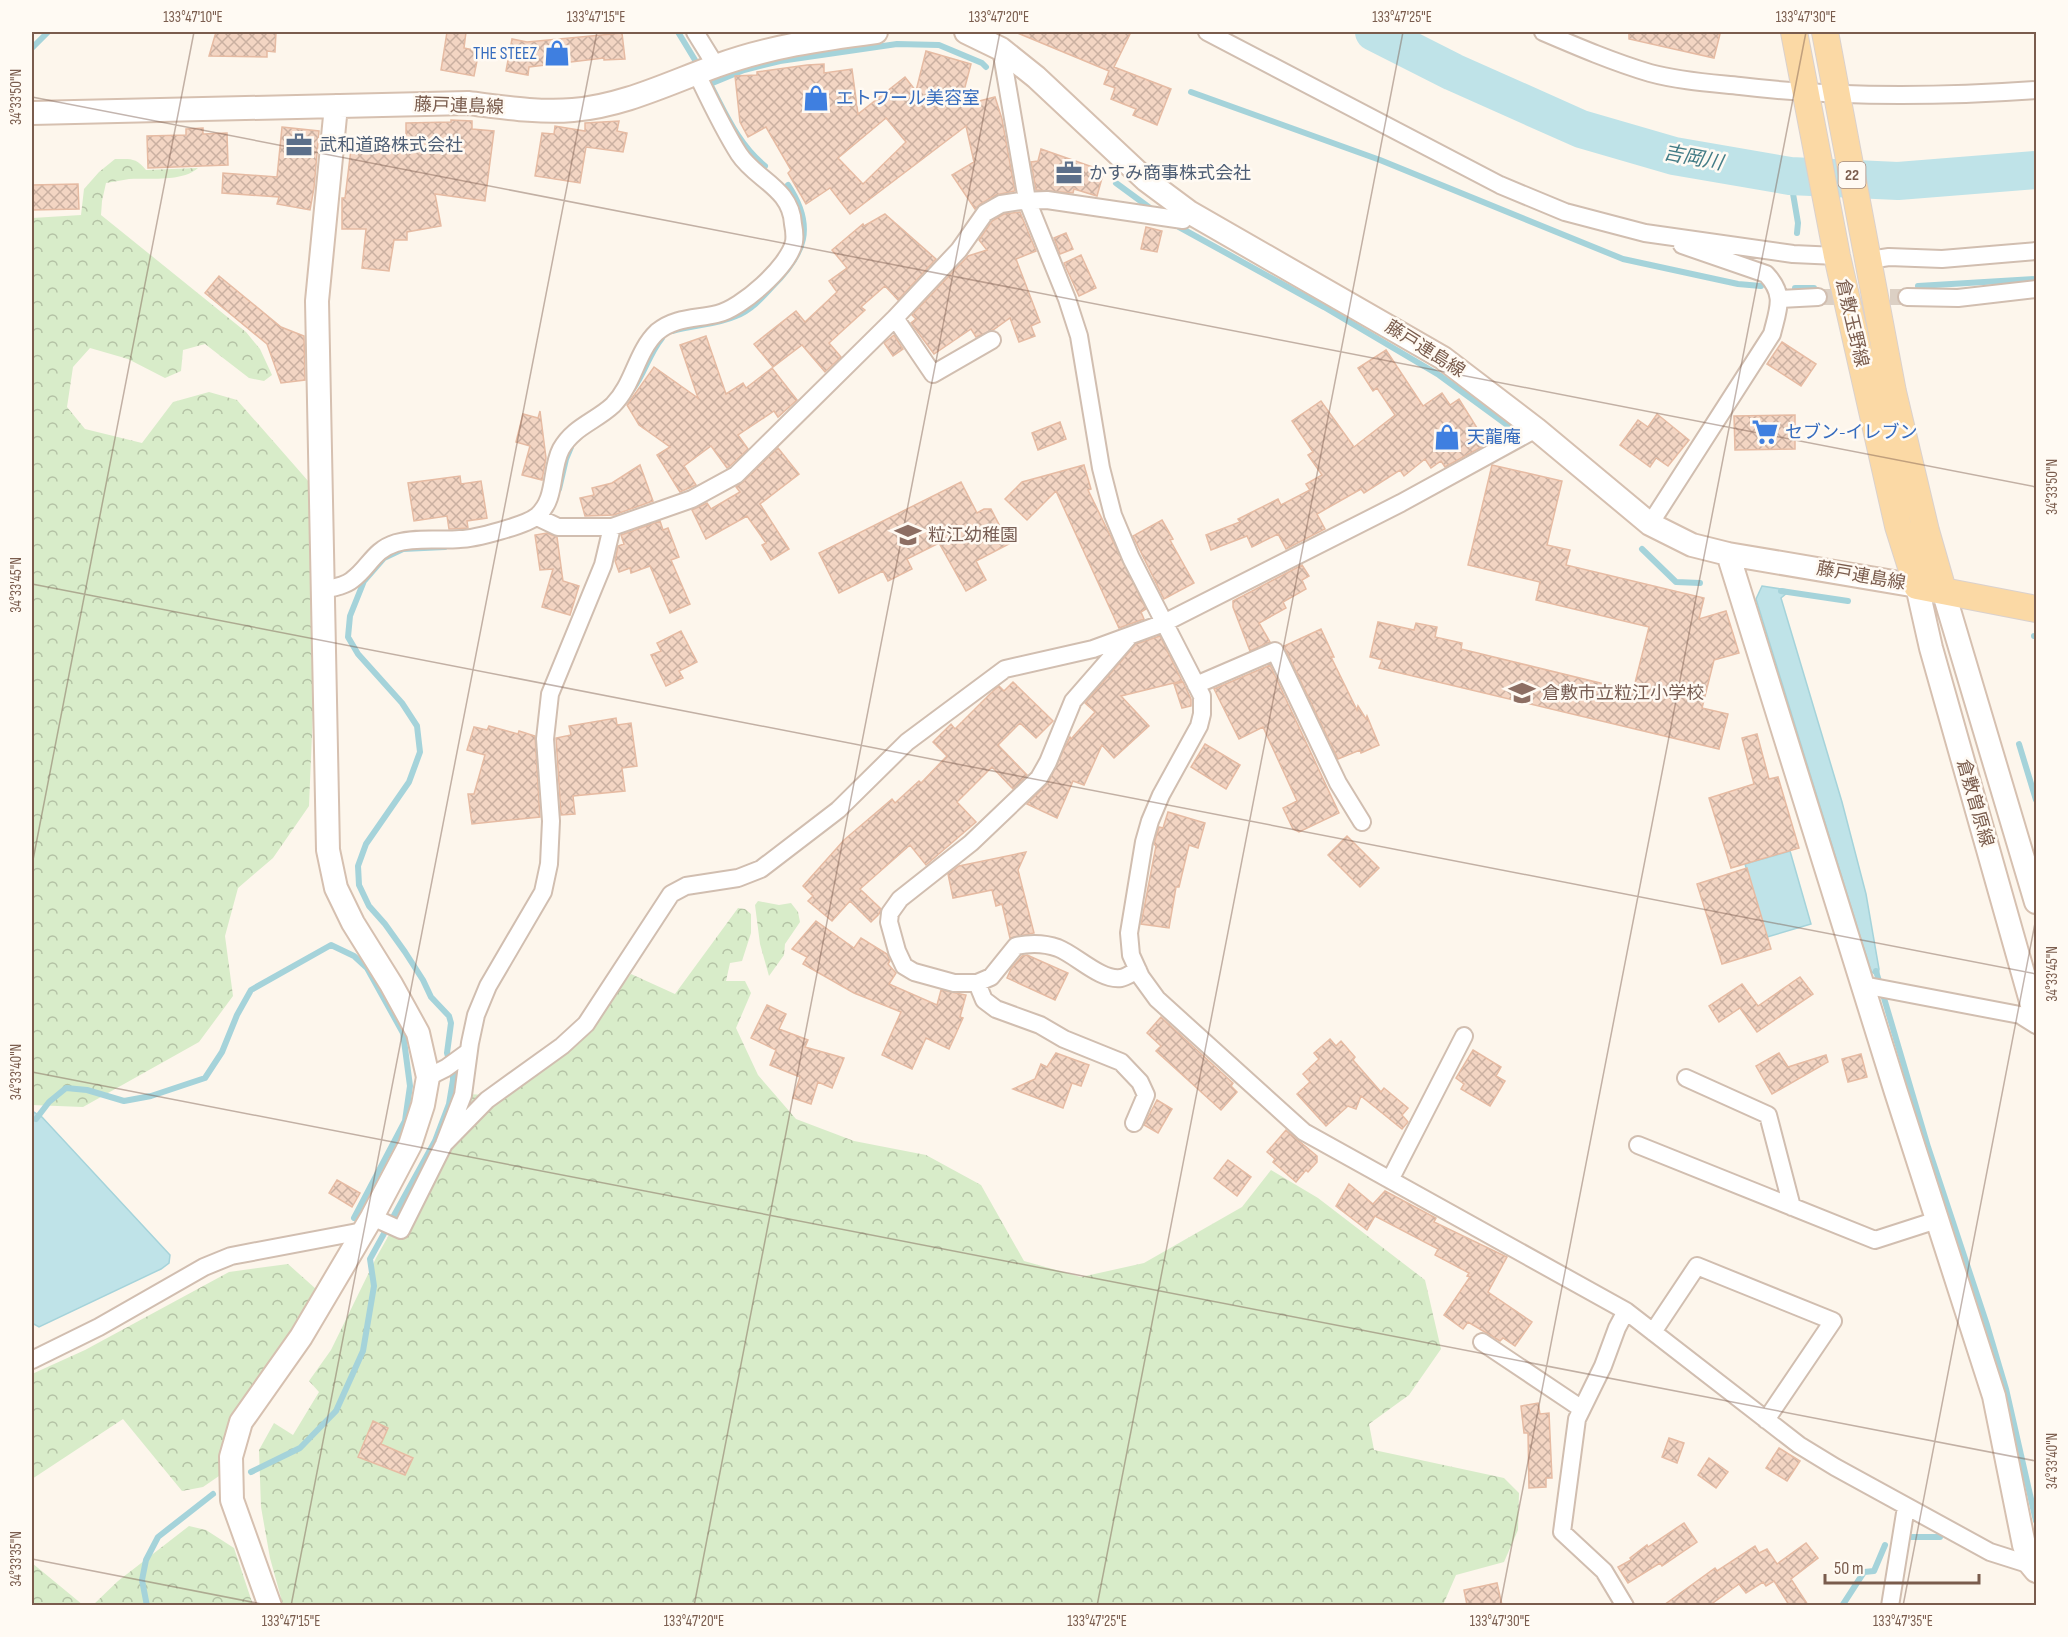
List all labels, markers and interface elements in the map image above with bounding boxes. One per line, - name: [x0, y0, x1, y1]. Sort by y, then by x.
- text: 133°47'10"E: [163, 8, 223, 27]
- text: 133°47'15"E: [567, 8, 625, 27]
- text: 133°47'20"E: [969, 8, 1029, 27]
- text: 133°47'25"E: [1372, 8, 1432, 27]
- text: 133°47'30"E: [1776, 8, 1836, 27]
- shop icon: THE STEEZ: [542, 38, 572, 68]
- place label: THE STEEZ: [473, 43, 538, 64]
- text: 34°33'50"N: [7, 69, 26, 125]
- shop icon: エトワール美容室: [801, 83, 831, 113]
- place label: エトワール美容室: [836, 88, 980, 109]
- street label: 藤戸連島線: [414, 94, 504, 118]
- office icon: 武和道路株式会社: [284, 130, 314, 160]
- place label: 武和道路株式会社: [319, 135, 463, 156]
- water label: 吉岡川: [1661, 140, 1727, 176]
- office icon: かすみ商事株式会社: [1054, 158, 1084, 188]
- road number: 22: [1838, 162, 1866, 188]
- place label: かすみ商事株式会社: [1089, 163, 1251, 184]
- street label: 倉敷玉野線: [1832, 277, 1872, 369]
- street label: 藤戸連島線: [1381, 316, 1469, 382]
- supermarket icon: セブン-イレブン: [1750, 417, 1780, 447]
- shop icon: 天龍庵: [1432, 422, 1462, 452]
- place label: セブン-イレブン: [1785, 422, 1918, 443]
- place label: 天龍庵: [1467, 427, 1521, 448]
- text: 34°33'50"N: [2043, 459, 2062, 515]
- school or university icon: 粒江幼稚園: [893, 520, 923, 550]
- place label: 粒江幼稚園: [928, 525, 1018, 546]
- text: 34°33'45"N: [7, 557, 26, 613]
- street label: 藤戸連島線: [1815, 558, 1907, 594]
- school or university icon: 倉敷市立粒江小学校: [1507, 678, 1537, 708]
- place label: 倉敷市立粒江小学校: [1542, 683, 1704, 704]
- street label: 倉敷曽原線: [1953, 757, 1997, 849]
- text: 34°33'45"N: [2043, 946, 2062, 1002]
- text: 34°33'40"N: [7, 1044, 26, 1100]
- text: 34°33'40"N: [2043, 1433, 2062, 1489]
- text: 34°33'35"N: [7, 1531, 26, 1587]
- scale bar: [1825, 1547, 1980, 1585]
- text: 50 m: [1834, 1558, 1864, 1579]
- text: 133°47'15"E: [262, 1612, 320, 1631]
- text: 133°47'20"E: [664, 1612, 724, 1631]
- text: 133°47'25"E: [1067, 1612, 1127, 1631]
- text: 133°47'30"E: [1470, 1612, 1530, 1631]
- text: 133°47'35"E: [1873, 1612, 1933, 1631]

